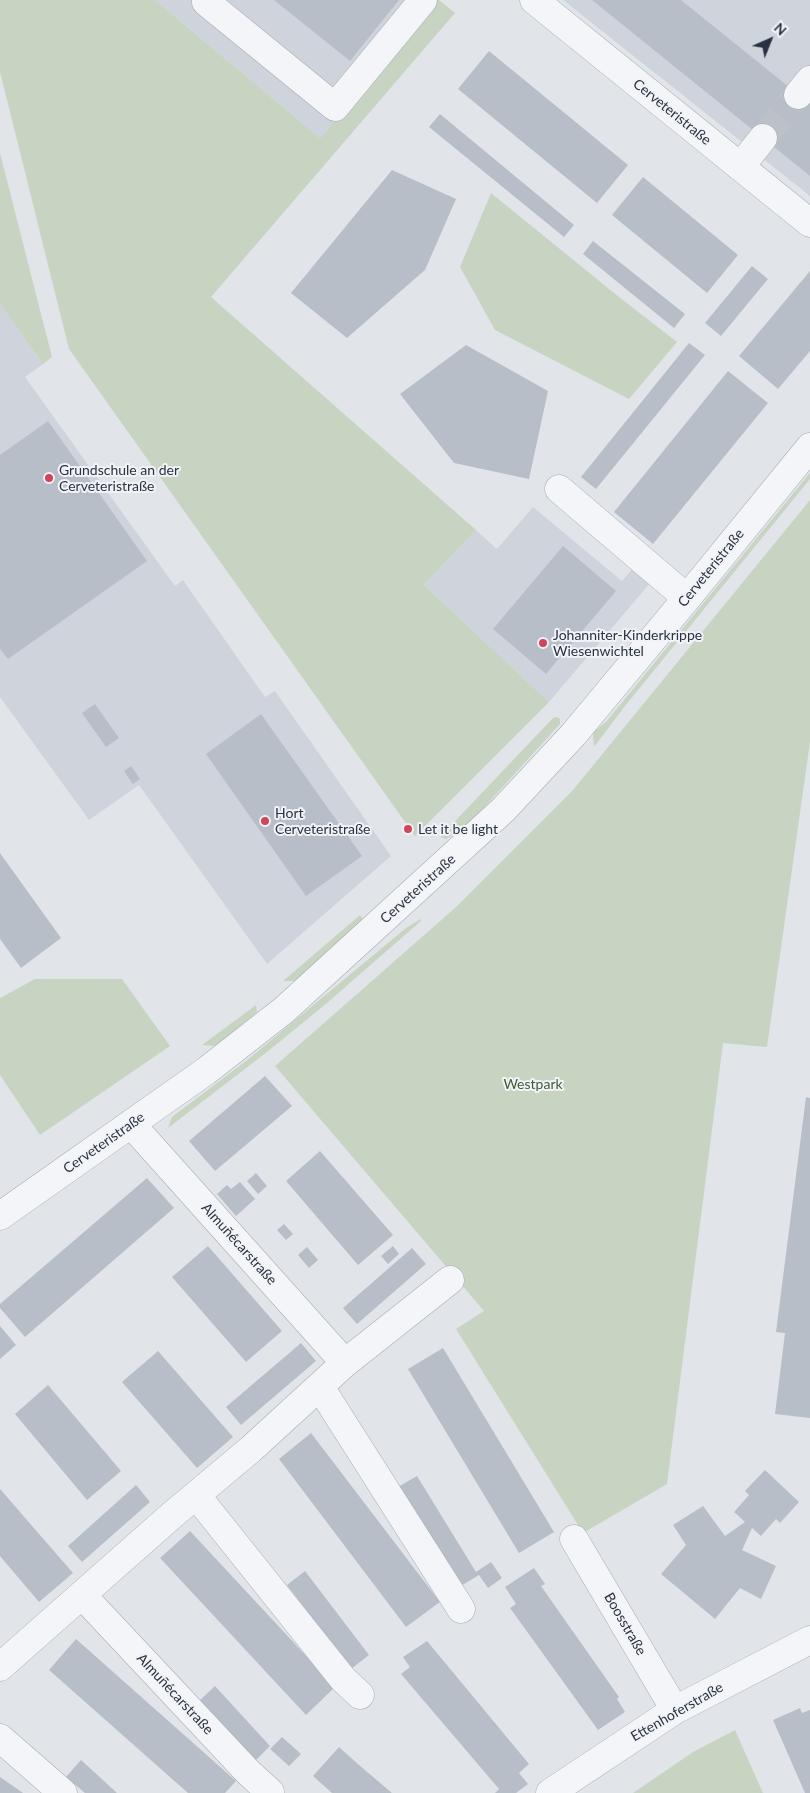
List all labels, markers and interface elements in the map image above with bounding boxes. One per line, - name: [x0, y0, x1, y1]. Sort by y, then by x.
- north arrow: [745, 15, 795, 65]
- text: N: [771, 19, 791, 39]
- street label: Cerveteristraße: [630, 75, 714, 149]
- place label: Grundschule an der Cerveteristraße: [59, 462, 179, 494]
- marker: Grundschule an der Cerveteristraße: [43, 472, 55, 484]
- street label: Cerveteristraße: [674, 526, 748, 610]
- place label: Johanniter-Kinderkrippe Wiesenwichtel: [553, 627, 702, 660]
- marker: Johanniter-Kinderkrippe Wiesenwichtel: [537, 637, 549, 649]
- place label: Hort Cerveteristraße: [275, 805, 370, 838]
- marker: Hort Cerveteristraße: [259, 815, 271, 827]
- place label: Let it be light: [418, 821, 498, 837]
- marker: Let it be light: [402, 823, 414, 835]
- street label: Cerveteristraße: [377, 851, 459, 927]
- park label: Westpark: [503, 1076, 563, 1092]
- street label: Cerveteristraße: [60, 1109, 148, 1177]
- street label: Almuñécarstraße: [198, 1200, 280, 1288]
- street label: Boosstraße: [600, 1590, 650, 1658]
- street label: Almuñécarstraße: [133, 1650, 217, 1738]
- street label: Ettenhoferstraße: [628, 1679, 726, 1745]

